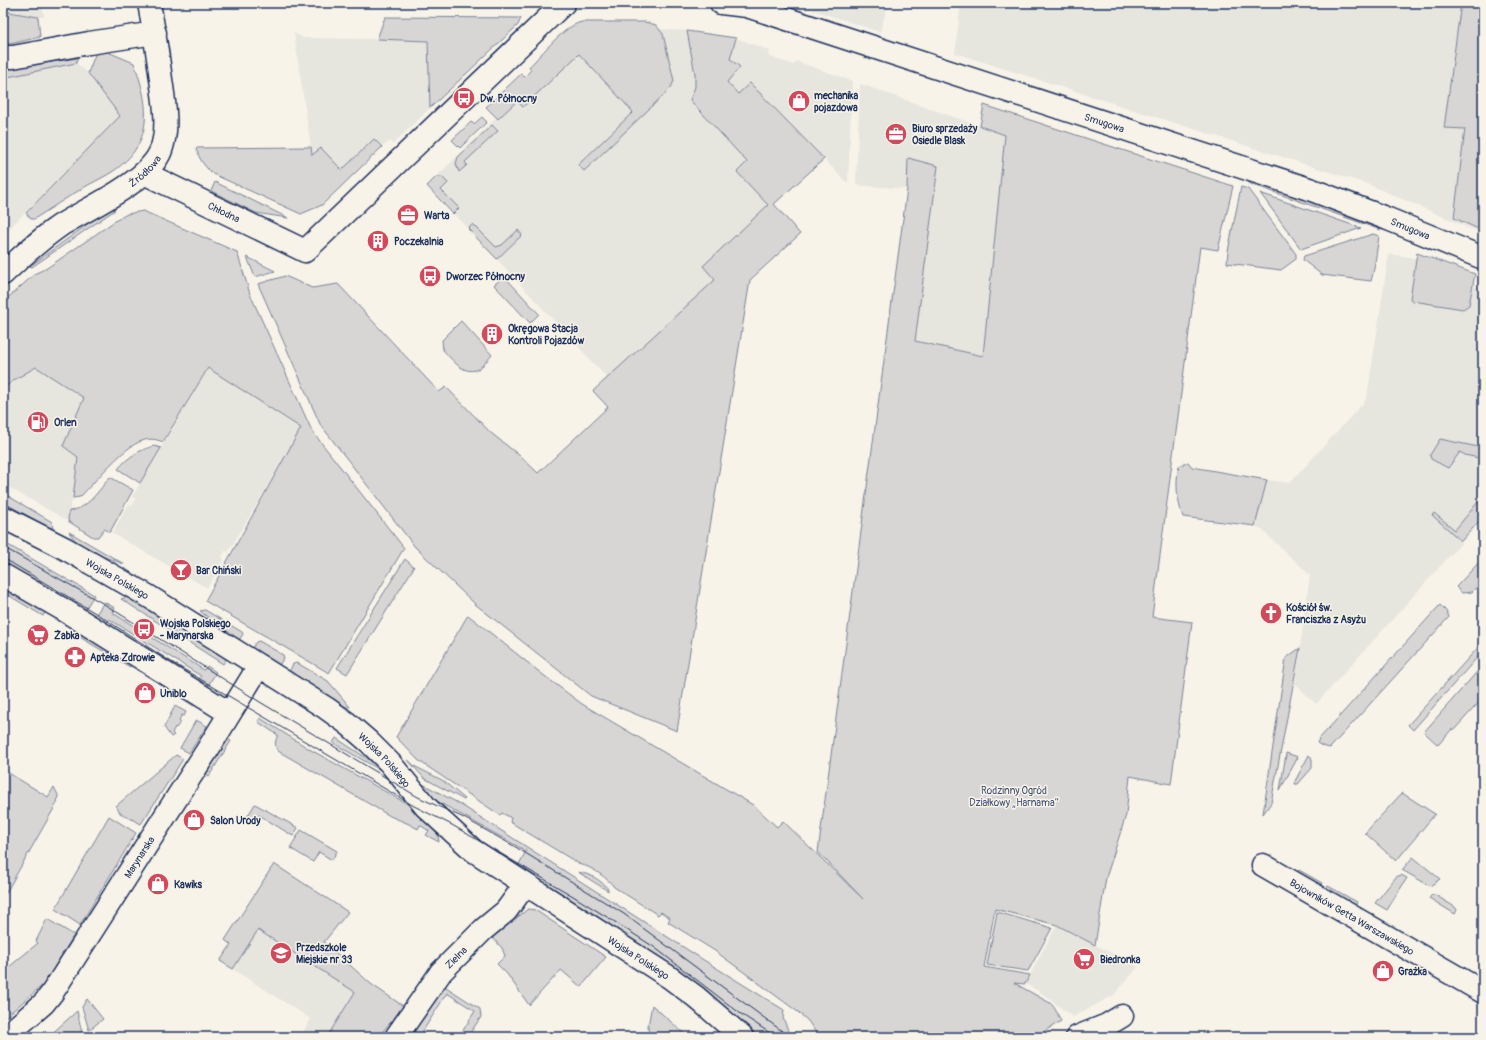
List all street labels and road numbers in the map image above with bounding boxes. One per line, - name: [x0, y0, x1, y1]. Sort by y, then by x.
- street label: Smugowa: [1082, 111, 1126, 136]
- street label: Źródłowa: [126, 153, 164, 190]
- street label: Chłodna: [206, 200, 242, 226]
- street label: Smugowa: [1389, 216, 1432, 243]
- street label: Wojska Polskiego: [83, 557, 151, 602]
- street label: Wojska Polskiego: [356, 731, 413, 791]
- street label: Marynarska: [122, 834, 158, 881]
- street label: Bojowników Getta Warszawskiego: [1287, 877, 1417, 958]
- street label: Wojska Polskiego: [605, 934, 672, 983]
- street label: Zielna: [443, 944, 470, 971]

